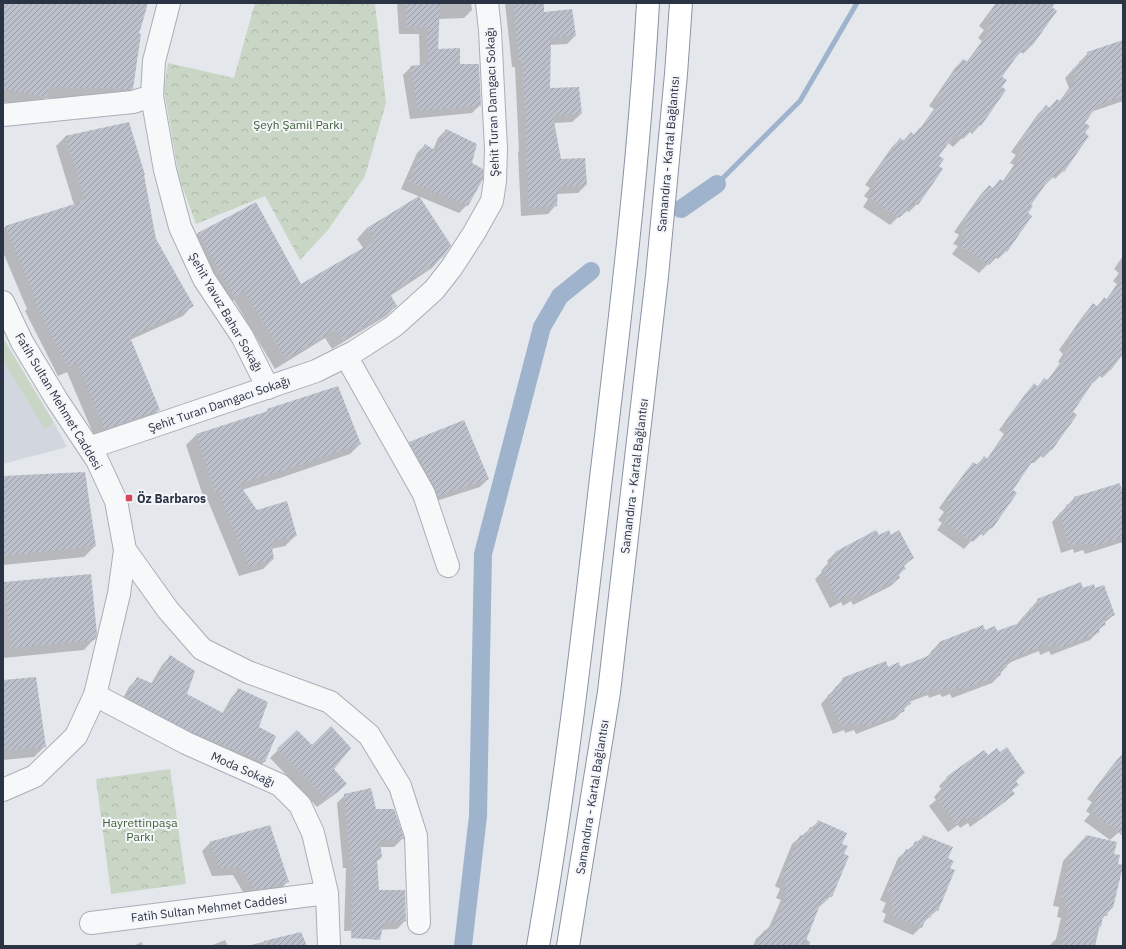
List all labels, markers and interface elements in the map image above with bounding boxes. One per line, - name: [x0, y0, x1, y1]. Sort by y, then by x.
- street label: Şehit Turan Damgacı Sokağı: [482, 27, 502, 177]
- street label: Samandıra - Kartal Bağlantısı: [654, 75, 682, 233]
- park label: Şeyh Şamil Parkı: [253, 117, 343, 132]
- street label: Şehit Yavuz Bahar Sokağı: [186, 250, 266, 374]
- street label: Fatih Sultan Mehmet Caddesi: [12, 330, 106, 472]
- street label: Şehit Turan Damgacı Sokağı: [146, 373, 292, 435]
- street label: Samandıra - Kartal Bağlantısı: [617, 397, 651, 555]
- place label: Öz Barbaros: [137, 491, 206, 506]
- marker: Öz Barbaros: [124, 493, 134, 503]
- street label: Samandıra - Kartal Bağlantısı: [572, 719, 612, 875]
- street label: Moda Sokağı: [209, 748, 277, 790]
- park label: Hayrettinpaşa Parkı: [102, 815, 178, 844]
- street label: Fatih Sultan Mehmet Caddesi: [130, 891, 288, 925]

